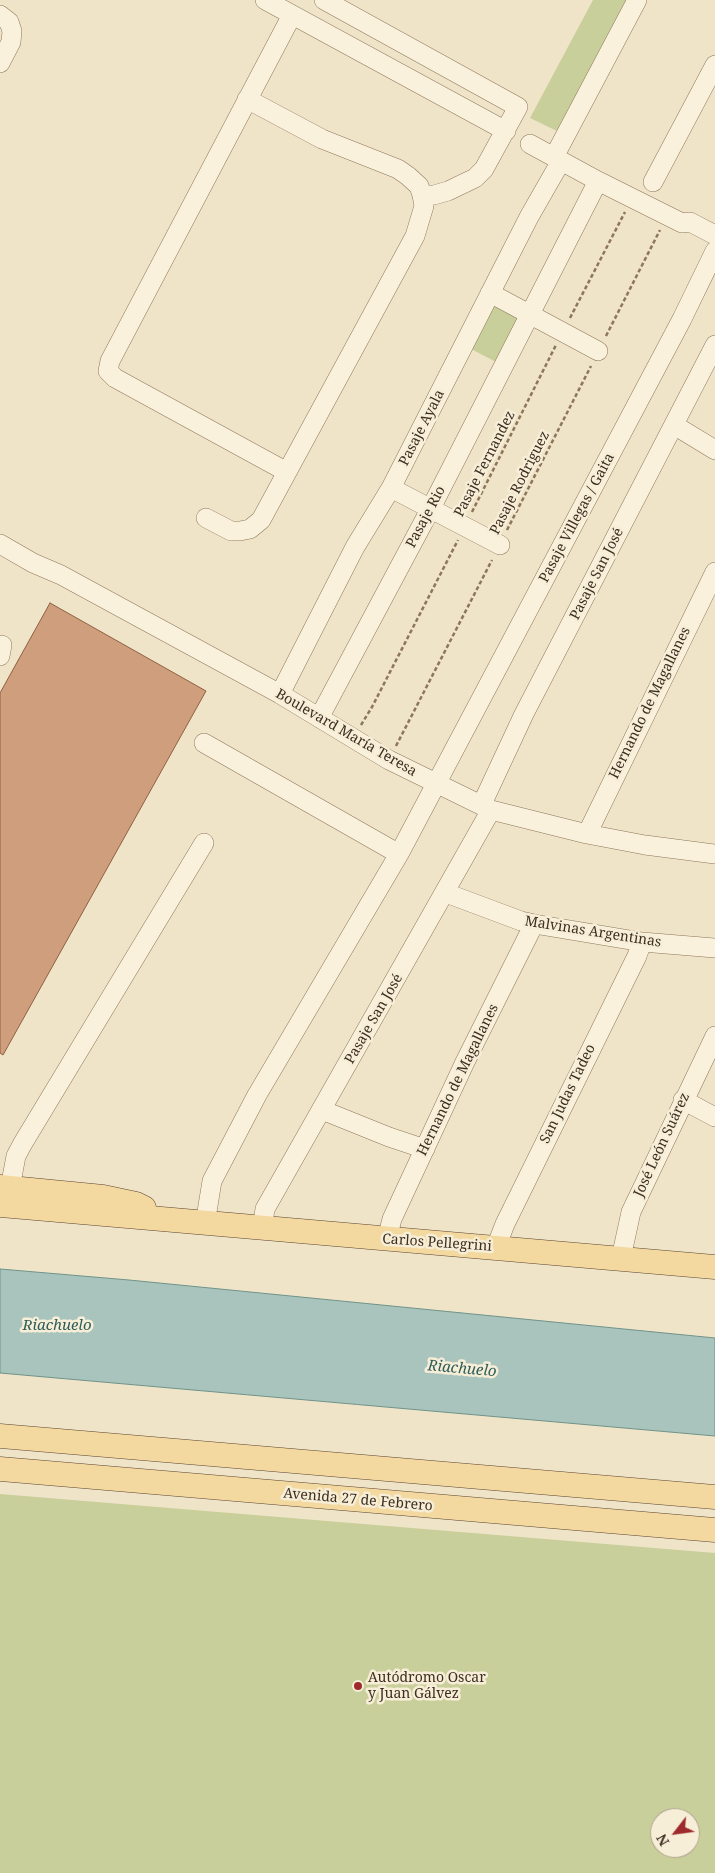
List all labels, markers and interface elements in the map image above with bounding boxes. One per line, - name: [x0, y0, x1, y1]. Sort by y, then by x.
- street label: Pasaje Ayala: [396, 387, 448, 469]
- street label: Pasaje Fernandez: [451, 408, 519, 520]
- street label: Pasaje Rodriguez: [487, 428, 553, 538]
- street label: Pasaje Villegas / Gaita: [536, 450, 618, 586]
- street label: Pasaje Rio: [403, 483, 449, 551]
- street label: Pasaje San José: [567, 525, 627, 623]
- street label: Hernando de Magallanes: [606, 624, 694, 782]
- street label: Boulevard María Teresa: [273, 686, 419, 780]
- street label: Malvinas Argentinas: [524, 913, 662, 951]
- street label: Pasaje San José: [341, 971, 407, 1067]
- street label: Hernando de Magallanes: [414, 1001, 502, 1159]
- street label: San Judas Tadeo: [537, 1041, 599, 1147]
- street label: José León Suárez: [630, 1090, 694, 1200]
- street label: Carlos Pellegrini: [382, 1231, 492, 1255]
- water label: Riachuelo: [22, 1317, 92, 1335]
- water label: Riachuelo: [427, 1357, 497, 1381]
- street label: Avenida 27 de Febrero: [283, 1485, 433, 1515]
- place label: Autódromo Oscar y Juan Gálvez: [368, 1670, 486, 1702]
- marker: Autódromo Oscar y Juan Gálvez: [352, 1680, 364, 1692]
- north arrow: [650, 1808, 700, 1858]
- text: N: [651, 1831, 673, 1850]

